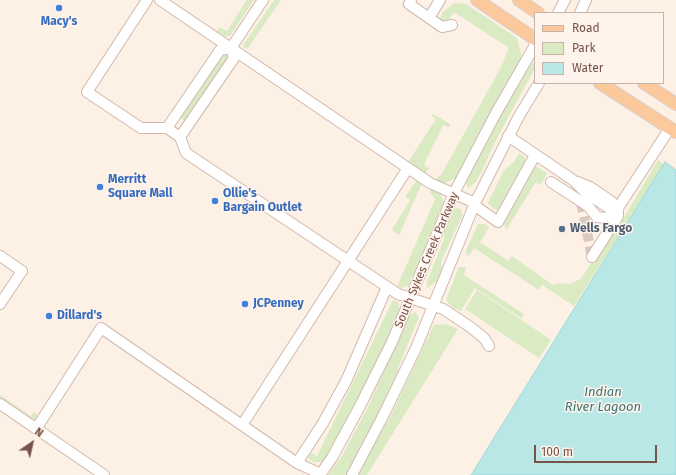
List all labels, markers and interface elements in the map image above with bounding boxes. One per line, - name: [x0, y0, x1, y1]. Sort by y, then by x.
- marker: Macy's: [54, 3, 64, 13]
- legend: [534, 12, 664, 84]
- place label: Macy's: [41, 15, 77, 29]
- text: Road: [572, 21, 600, 35]
- text: Park: [572, 41, 596, 55]
- text: Water: [572, 61, 603, 75]
- place label: Merritt Square Mall: [108, 173, 172, 201]
- marker: Merritt Square Mall: [95, 182, 105, 192]
- place label: Ollie's Bargain Outlet: [223, 187, 302, 215]
- street label: South Sykes Creek Parkway: [392, 190, 462, 330]
- marker: Ollie's Bargain Outlet: [210, 196, 220, 206]
- place label: Wells Fargo: [570, 222, 632, 236]
- marker: Wells Fargo: [557, 224, 567, 234]
- place label: JCPenney: [253, 297, 304, 311]
- marker: JCPenney: [240, 299, 250, 309]
- place label: Dillard's: [57, 309, 102, 323]
- marker: Dillard's: [44, 311, 54, 321]
- water label: Indian River Lagoon: [565, 384, 641, 415]
- north arrow: [12, 423, 52, 463]
- text: N: [32, 425, 46, 440]
- scale bar: [536, 437, 659, 463]
- text: 100 m: [541, 445, 573, 459]

